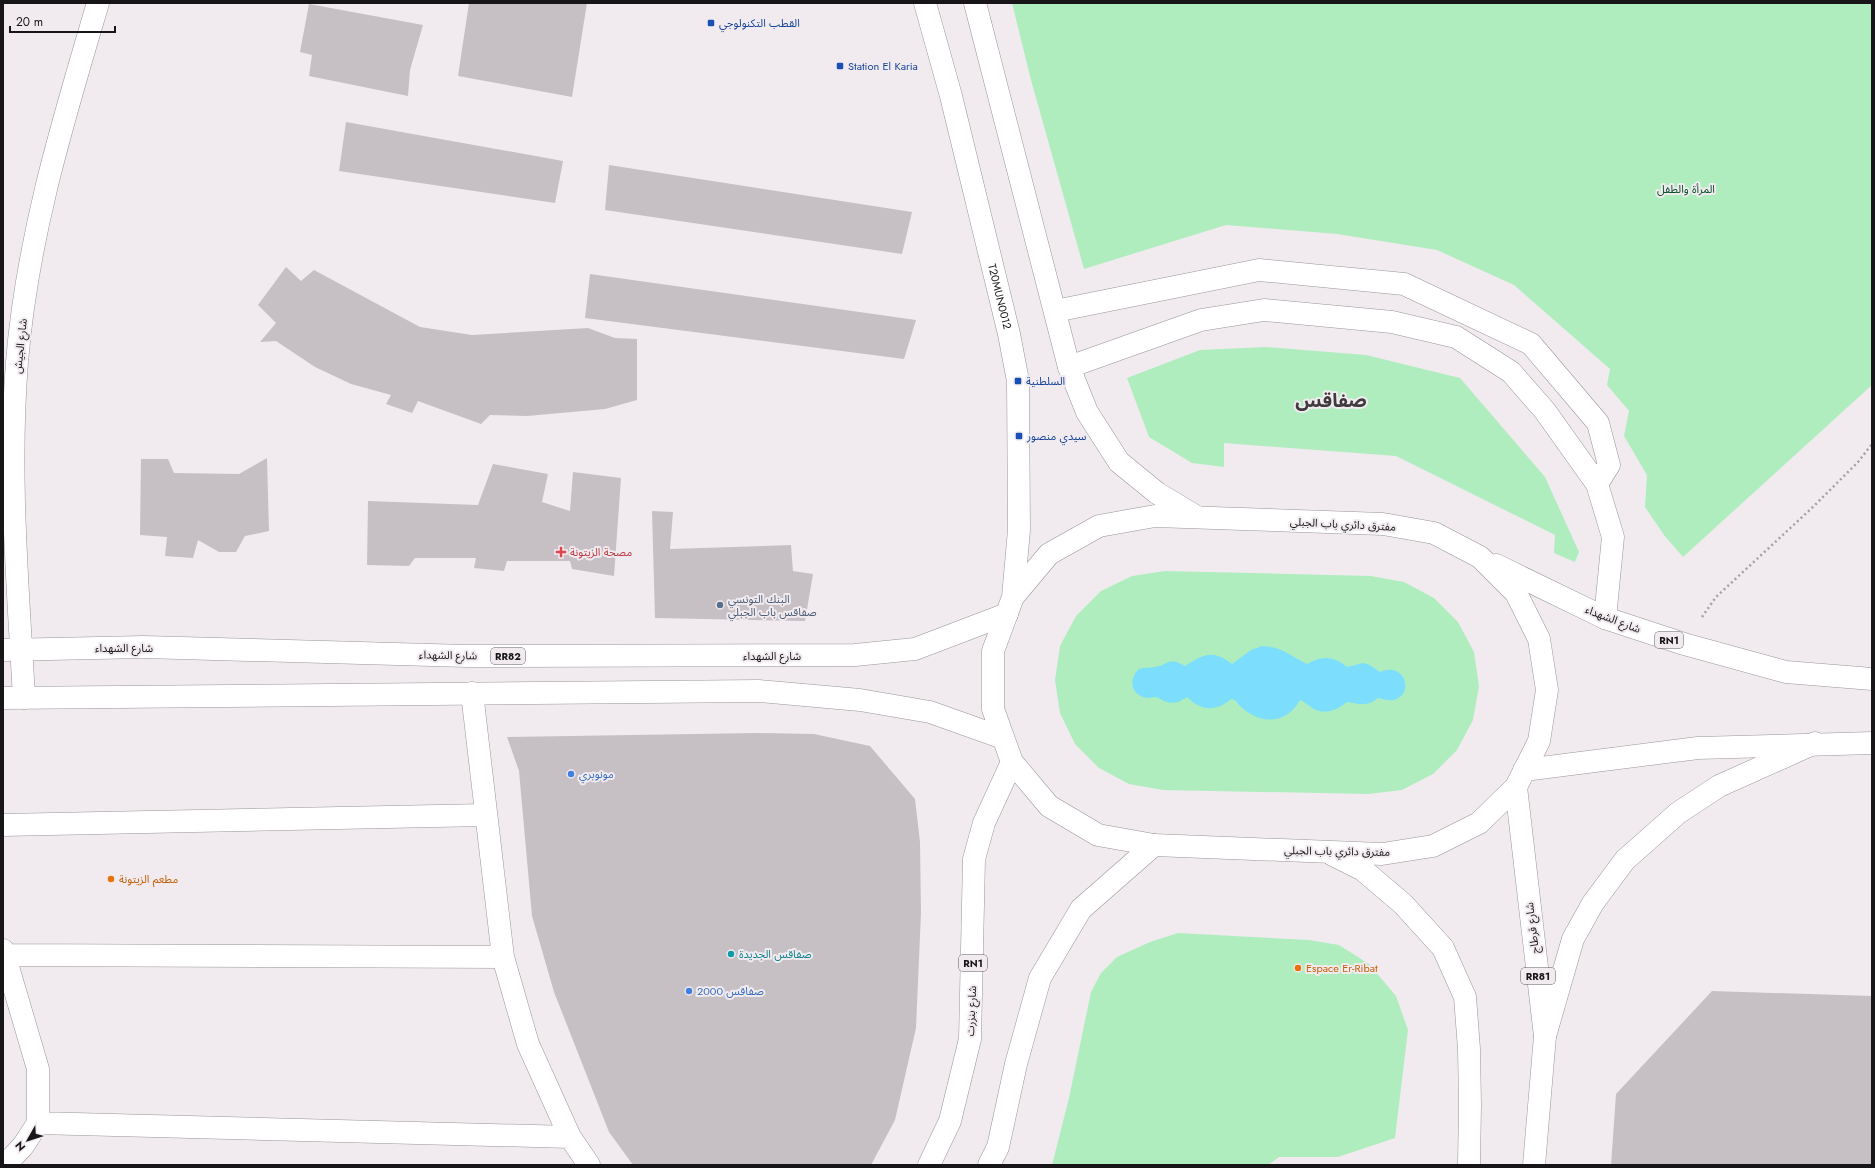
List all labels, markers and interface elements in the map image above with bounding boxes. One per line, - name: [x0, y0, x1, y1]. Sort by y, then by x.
- scale bar: [10, 8, 115, 34]
- text: 20 m: [16, 13, 43, 31]
- place label: القطب التكنولوجي: [719, 15, 800, 33]
- marker: القطب التكنولوجي: [706, 18, 716, 28]
- place label: Station El Karia: [848, 58, 918, 74]
- marker: Station El Karia: [835, 61, 845, 71]
- park label: المرأة والطفل: [1657, 181, 1715, 197]
- street label: T20MUN0012: [984, 262, 1016, 331]
- street label: شارع الجيش: [9, 317, 31, 374]
- place label: السلطنية: [1026, 373, 1065, 389]
- marker: السلطنية: [1013, 376, 1023, 386]
- district label: صفاقس: [1295, 387, 1367, 414]
- place label: سيدي منصور: [1026, 428, 1087, 446]
- marker: سيدي منصور: [1014, 431, 1024, 441]
- street label: مفترق دائري باب الجبلي: [1290, 513, 1397, 536]
- place label: مصحة الزيتونة: [570, 544, 632, 560]
- marker: مصحة الزيتونة: [555, 546, 567, 558]
- place label: البنك التونسي صفاقس باب الجبلي: [728, 591, 817, 622]
- marker: البنك التونسي صفاقس باب الجبلي: [715, 600, 725, 610]
- street label: شارع الشهداء: [1583, 601, 1643, 637]
- road number: RN1: [1655, 632, 1683, 648]
- street label: شارع الشهداء: [95, 640, 153, 656]
- street label: شارع الشهداء: [419, 646, 478, 664]
- road number: RR82: [491, 648, 525, 664]
- street label: شارع الشهداء: [743, 648, 801, 664]
- place label: مونوبري: [579, 766, 614, 784]
- marker: مونوبري: [566, 769, 576, 779]
- street label: مفترق دائري باب الجبلي: [1284, 842, 1390, 861]
- place label: مطعم الزيتونة: [119, 871, 178, 888]
- marker: مطعم الزيتونة: [106, 874, 116, 884]
- street label: شارع قرطاج: [1521, 901, 1543, 954]
- place label: صفاقس الجديدة: [739, 946, 812, 962]
- marker: صفاقس الجديدة: [726, 949, 736, 959]
- road number: RN1: [959, 955, 987, 971]
- place label: Espace Er-Ribat: [1306, 960, 1378, 976]
- marker: Espace Er-Ribat: [1293, 963, 1303, 973]
- road number: RR81: [1521, 968, 1555, 984]
- place label: صفاقس 2000: [697, 983, 764, 999]
- street label: شارع بنزرت: [962, 985, 980, 1037]
- marker: صفاقس 2000: [684, 986, 694, 996]
- north arrow: [8, 1120, 48, 1160]
- text: N: [11, 1138, 29, 1155]

